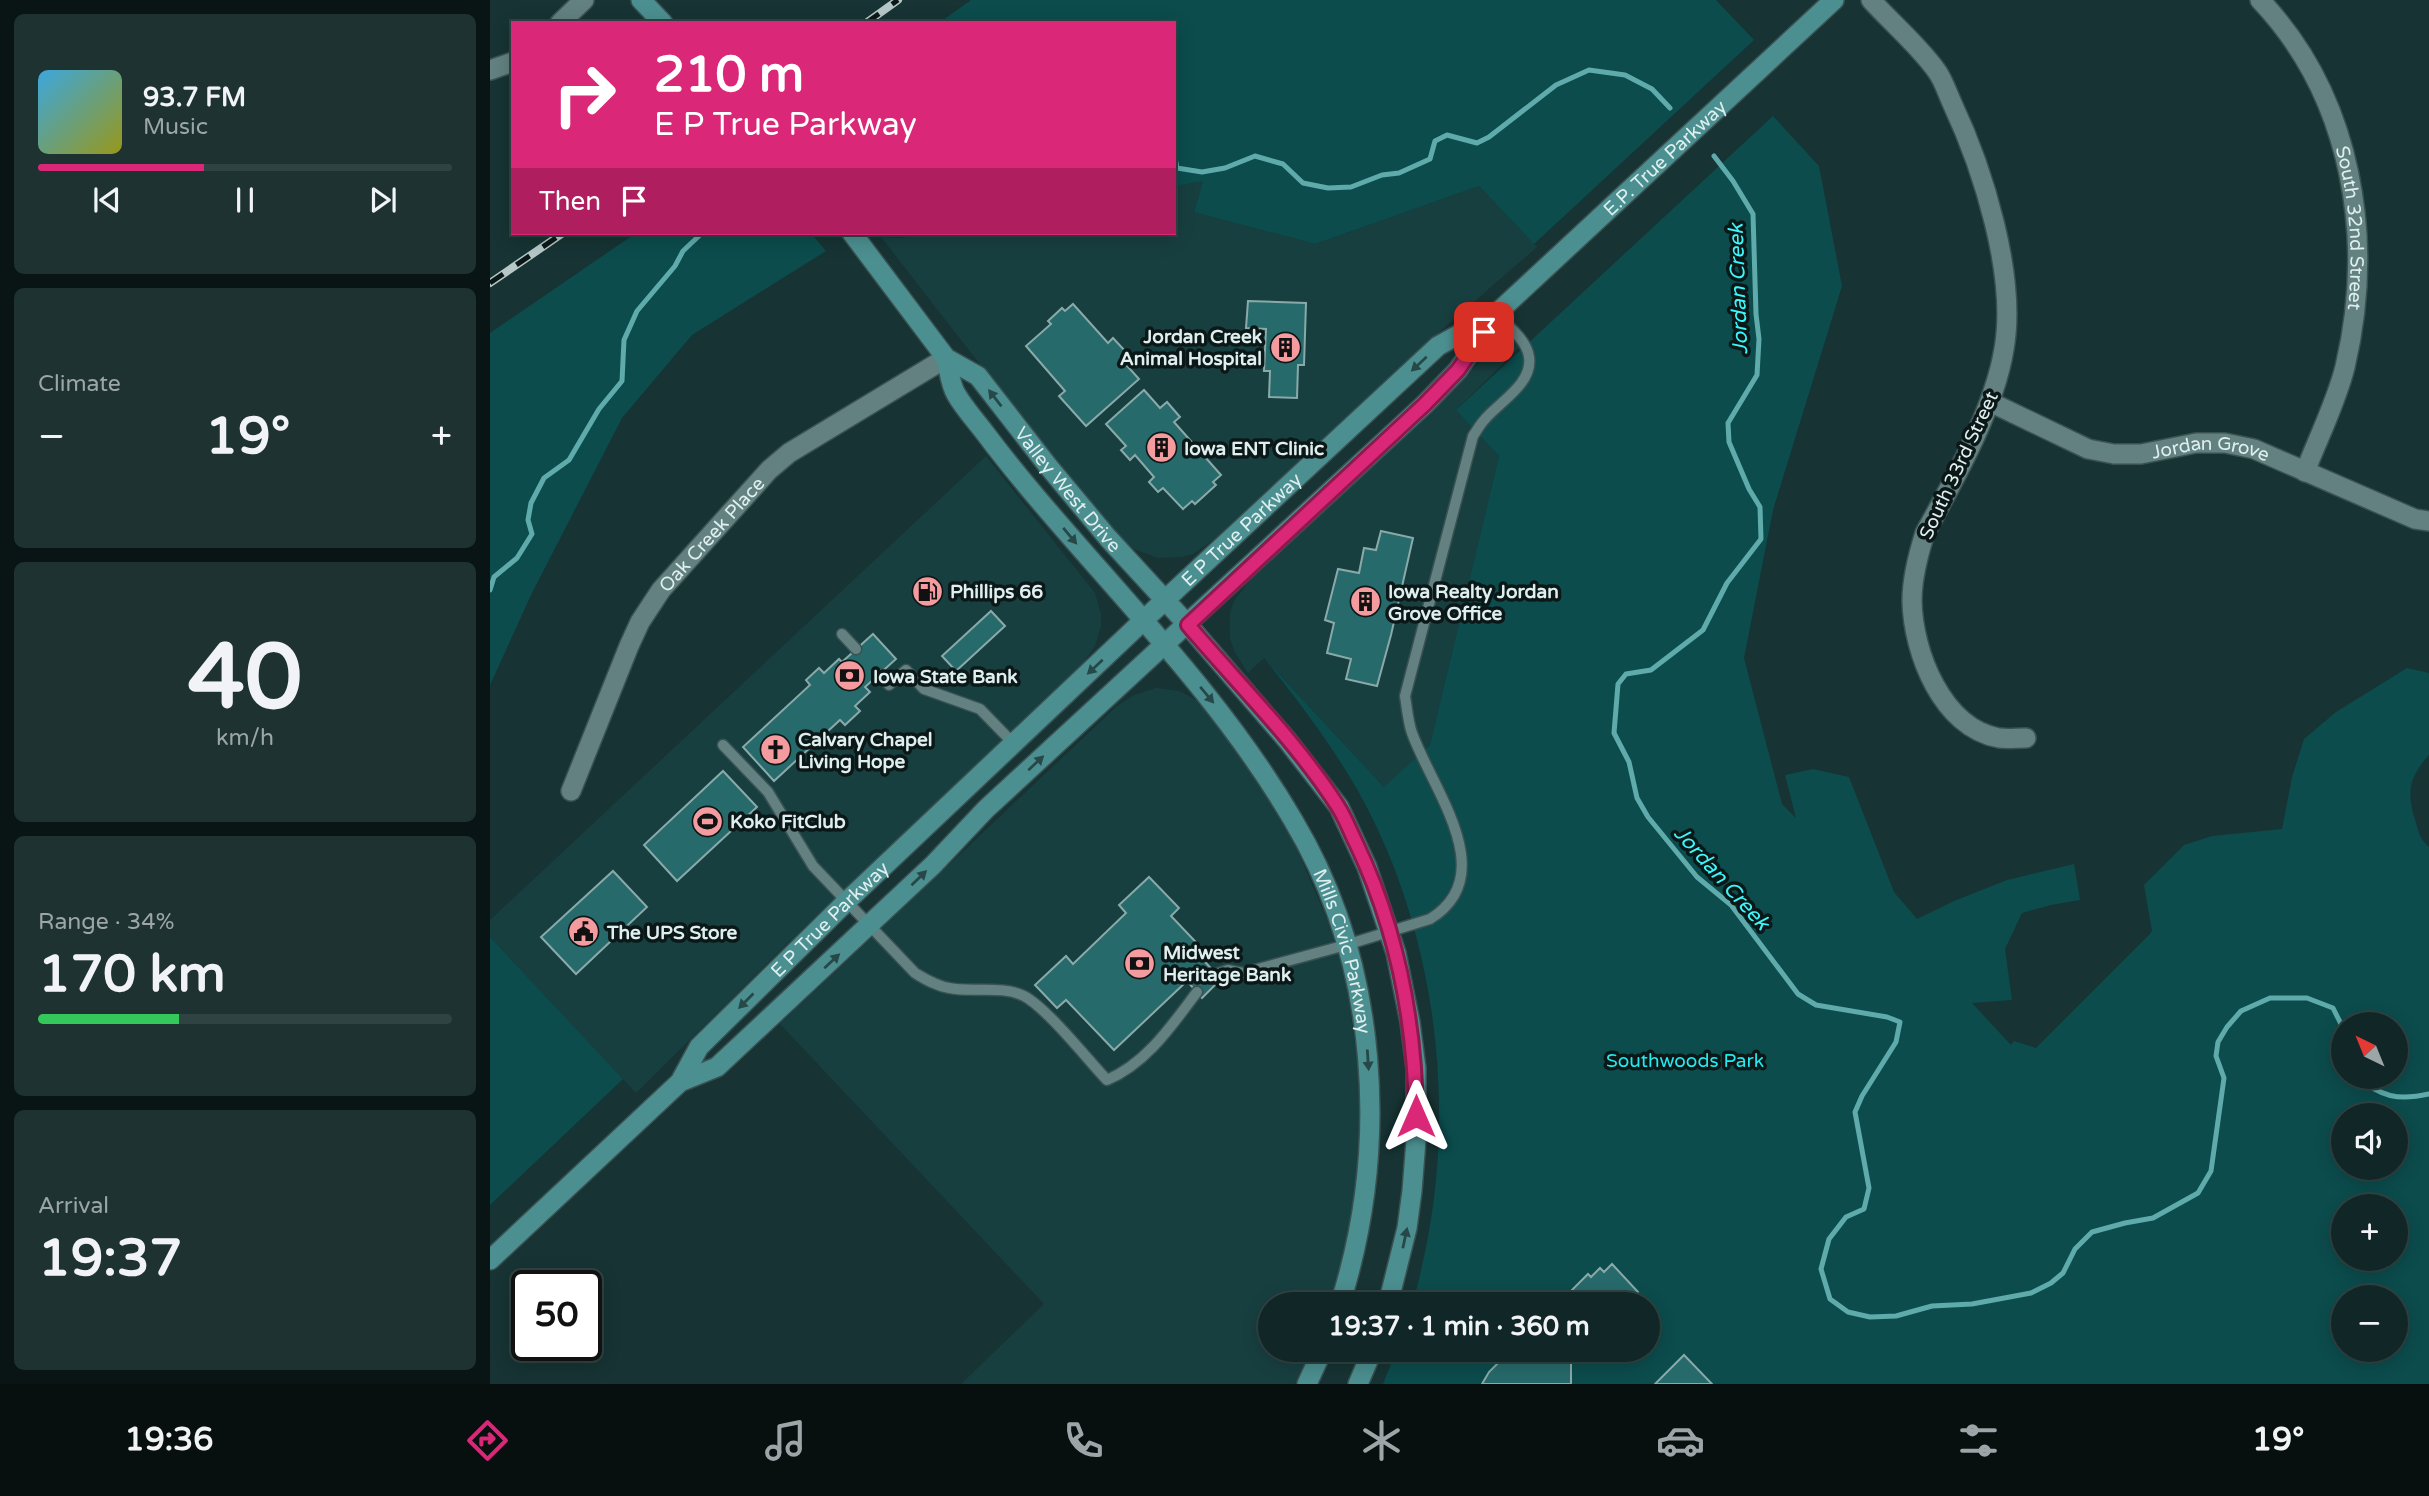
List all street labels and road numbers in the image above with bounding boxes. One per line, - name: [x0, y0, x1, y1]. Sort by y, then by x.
- street label: E.P. True Parkway: [1599, 96, 1731, 221]
- street label: South 32nd Street: [2331, 144, 2368, 311]
- street label: South 33rd Street: [1915, 388, 2003, 543]
- street label: Valley West Drive: [1010, 423, 1125, 557]
- street label: Jordan Grove: [2150, 432, 2273, 466]
- street label: E P True Parkway: [1177, 469, 1307, 591]
- street label: Oak Creek Place: [655, 473, 769, 597]
- street label: E P True Parkway: [767, 857, 894, 982]
- street label: Mills Civic Parkway: [1308, 866, 1375, 1035]

